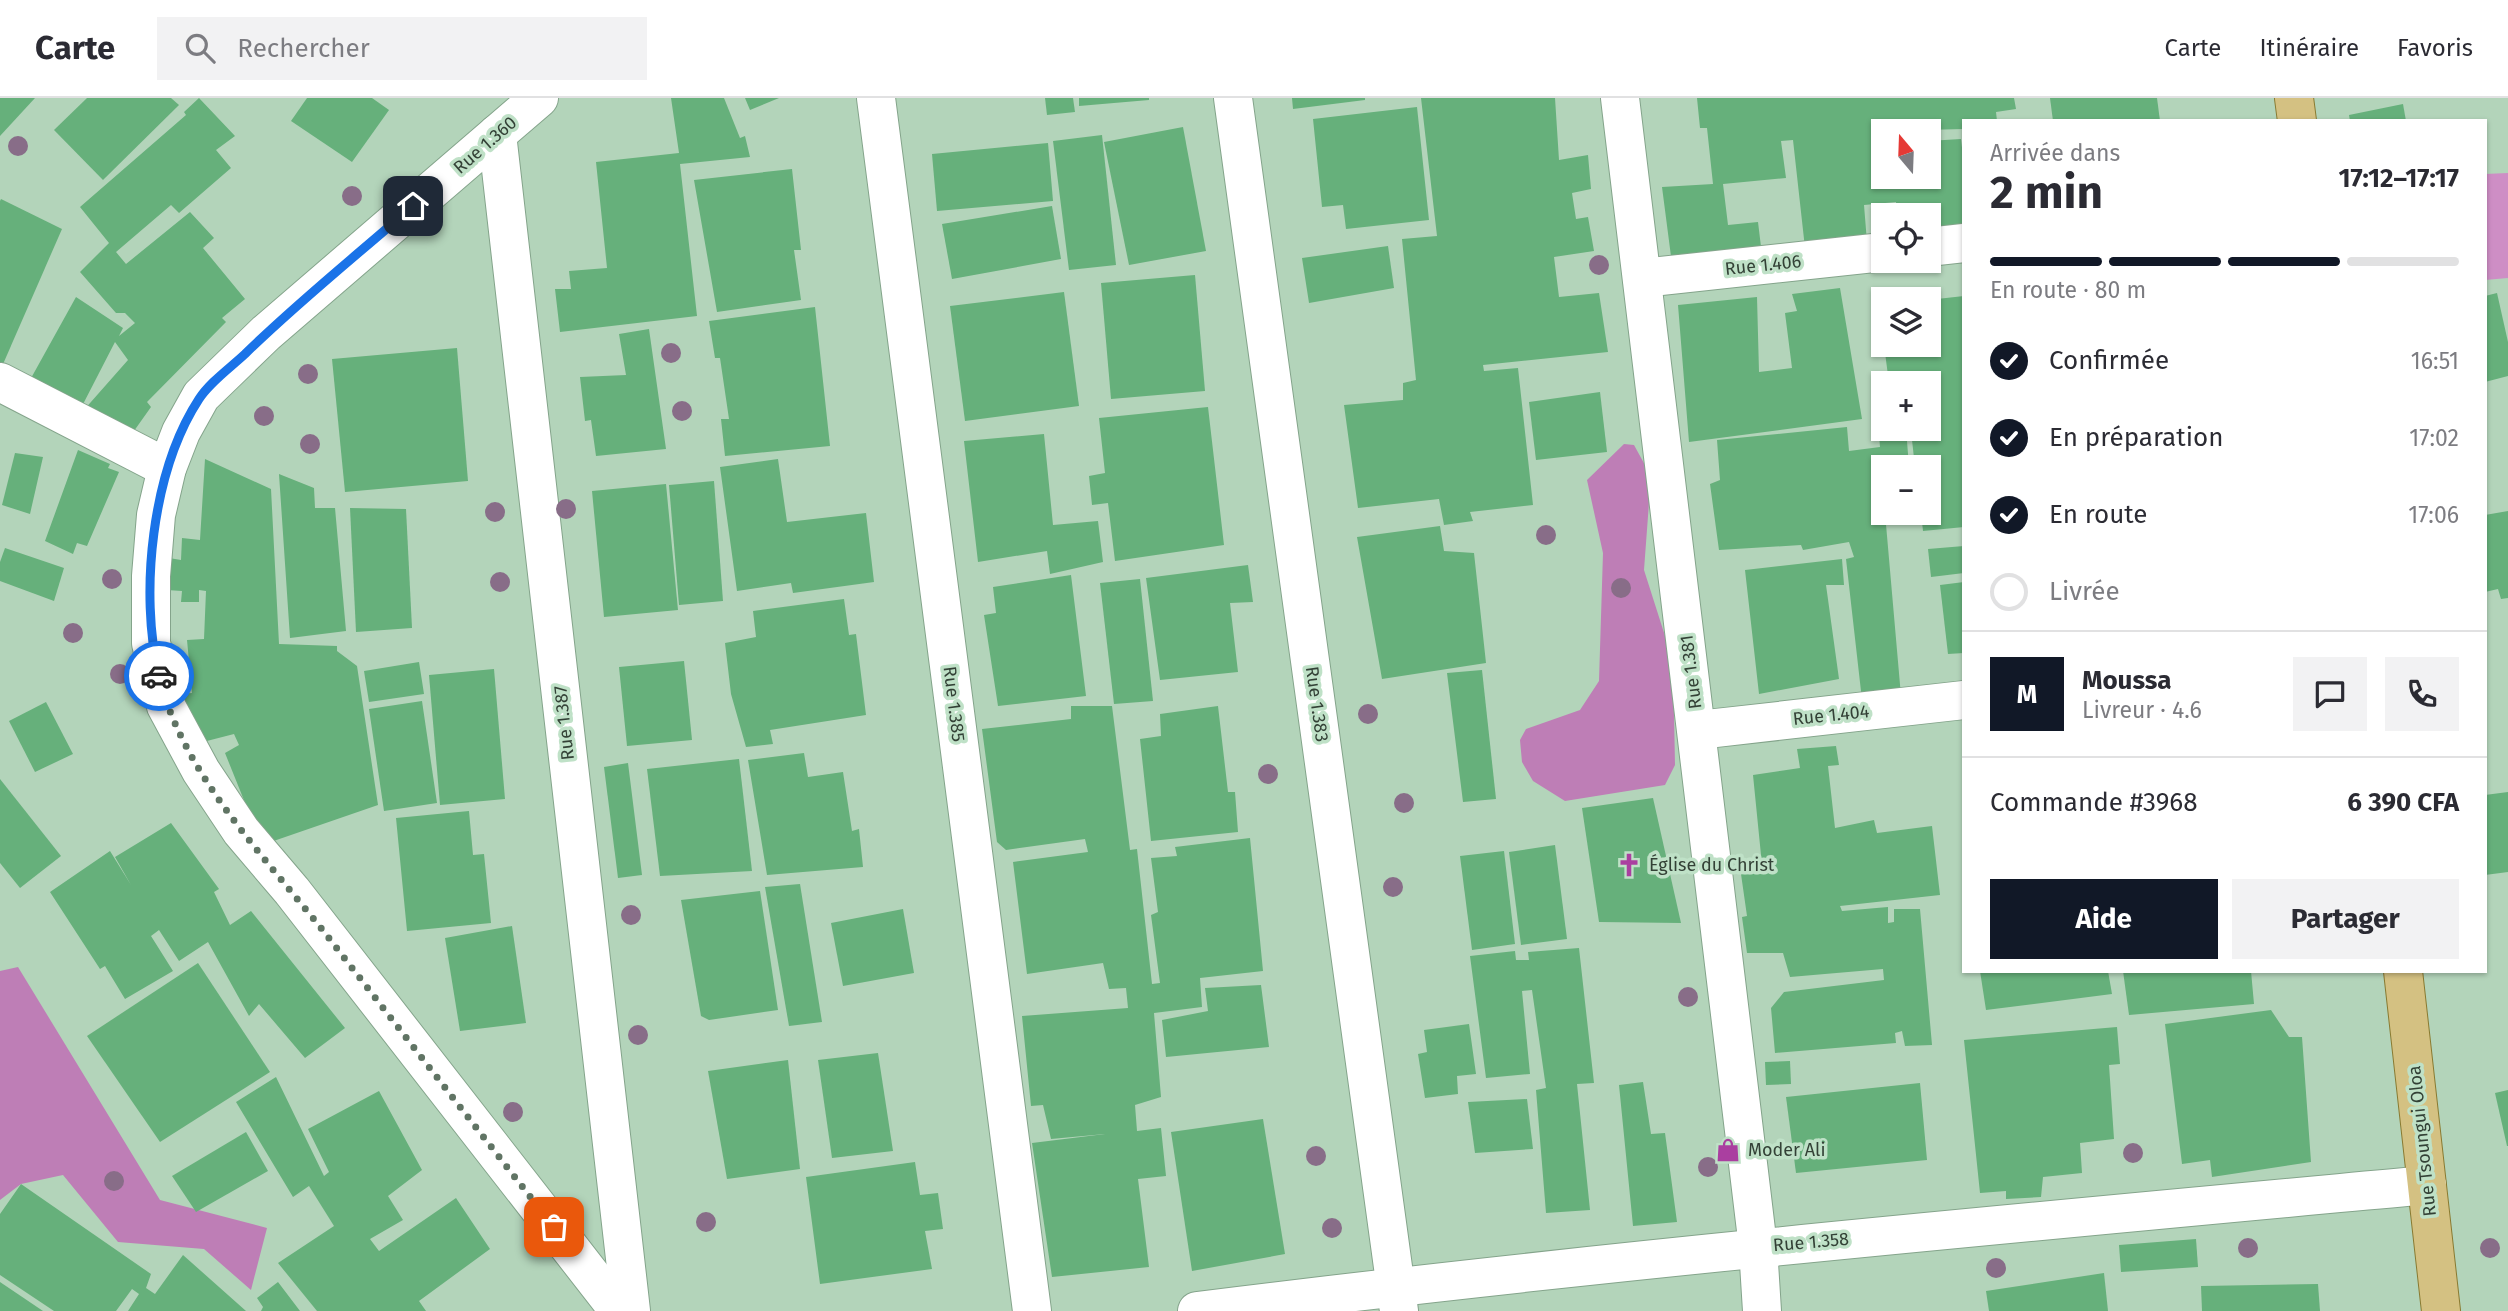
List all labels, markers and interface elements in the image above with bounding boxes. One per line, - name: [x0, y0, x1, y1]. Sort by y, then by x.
- search box: [157, 17, 647, 80]
- text: Carte: [35, 28, 115, 68]
- icon: search: [181, 29, 219, 67]
- text: Rechercher: [237, 33, 370, 64]
- text: Carte: [2165, 34, 2221, 62]
- text: Itinéraire: [2259, 34, 2359, 62]
- text: Favoris: [2397, 34, 2473, 62]
- street label: Rue 1.360: [449, 111, 521, 179]
- north arrow: [1871, 119, 1941, 189]
- map controls: [1871, 119, 1941, 525]
- text: Arrivée dans: [1990, 139, 2120, 167]
- text: 17:12–17:17: [2338, 163, 2459, 194]
- text: 2 min: [1990, 165, 2103, 220]
- pin: [383, 176, 443, 236]
- icon: home: [394, 187, 432, 225]
- button: locate: [1871, 203, 1941, 273]
- street label: Rue 1.406: [1724, 250, 1802, 280]
- text: En route · 80 m: [1990, 276, 2146, 304]
- button: layers: [1871, 287, 1941, 357]
- icon: check: [1990, 342, 2028, 380]
- text: Confirmée: [2049, 345, 2169, 376]
- text: 16:51: [2411, 347, 2459, 375]
- button: +: [1871, 371, 1941, 441]
- icon: check: [1990, 419, 2028, 457]
- text: En préparation: [2049, 422, 2223, 453]
- text: 17:02: [2409, 424, 2459, 452]
- button: −: [1871, 455, 1941, 525]
- icon: check: [1990, 496, 2028, 534]
- text: En route: [2049, 499, 2148, 530]
- text: 17:06: [2408, 501, 2459, 529]
- text: Livrée: [2049, 576, 2120, 607]
- street label: Rue 1.381: [1676, 634, 1706, 710]
- courier: [124, 641, 194, 711]
- icon: car: [140, 657, 178, 695]
- button: chat: [2293, 657, 2367, 731]
- button: phone: [2385, 657, 2459, 731]
- street label: Rue 1.385: [938, 665, 970, 743]
- street label: Rue 1.383: [1301, 665, 1333, 743]
- text: Moussa: [2082, 665, 2171, 696]
- text: M: [2017, 679, 2037, 710]
- street label: Rue 1.387: [549, 685, 579, 761]
- text: Livreur · 4.6: [2082, 696, 2202, 724]
- street label: Rue 1.404: [1792, 700, 1871, 730]
- text: Commande #3968: [1990, 787, 2198, 818]
- text: 6 390 CFA: [2347, 787, 2459, 818]
- church icon: Église du Christ: [1615, 851, 1643, 879]
- place label: Église du Christ: [1649, 853, 1775, 876]
- button: Aide: [1990, 879, 2218, 959]
- button: Partager: [2232, 879, 2459, 959]
- street label: Rue Tsoungui Oloa: [2403, 1064, 2441, 1218]
- shop icon: Moder Ali: [1714, 1136, 1742, 1164]
- place label: Moder Ali: [1748, 1139, 1825, 1161]
- pin: [524, 1197, 584, 1257]
- icon: bag: [535, 1208, 573, 1246]
- street label: Rue 1.358: [1772, 1228, 1850, 1256]

